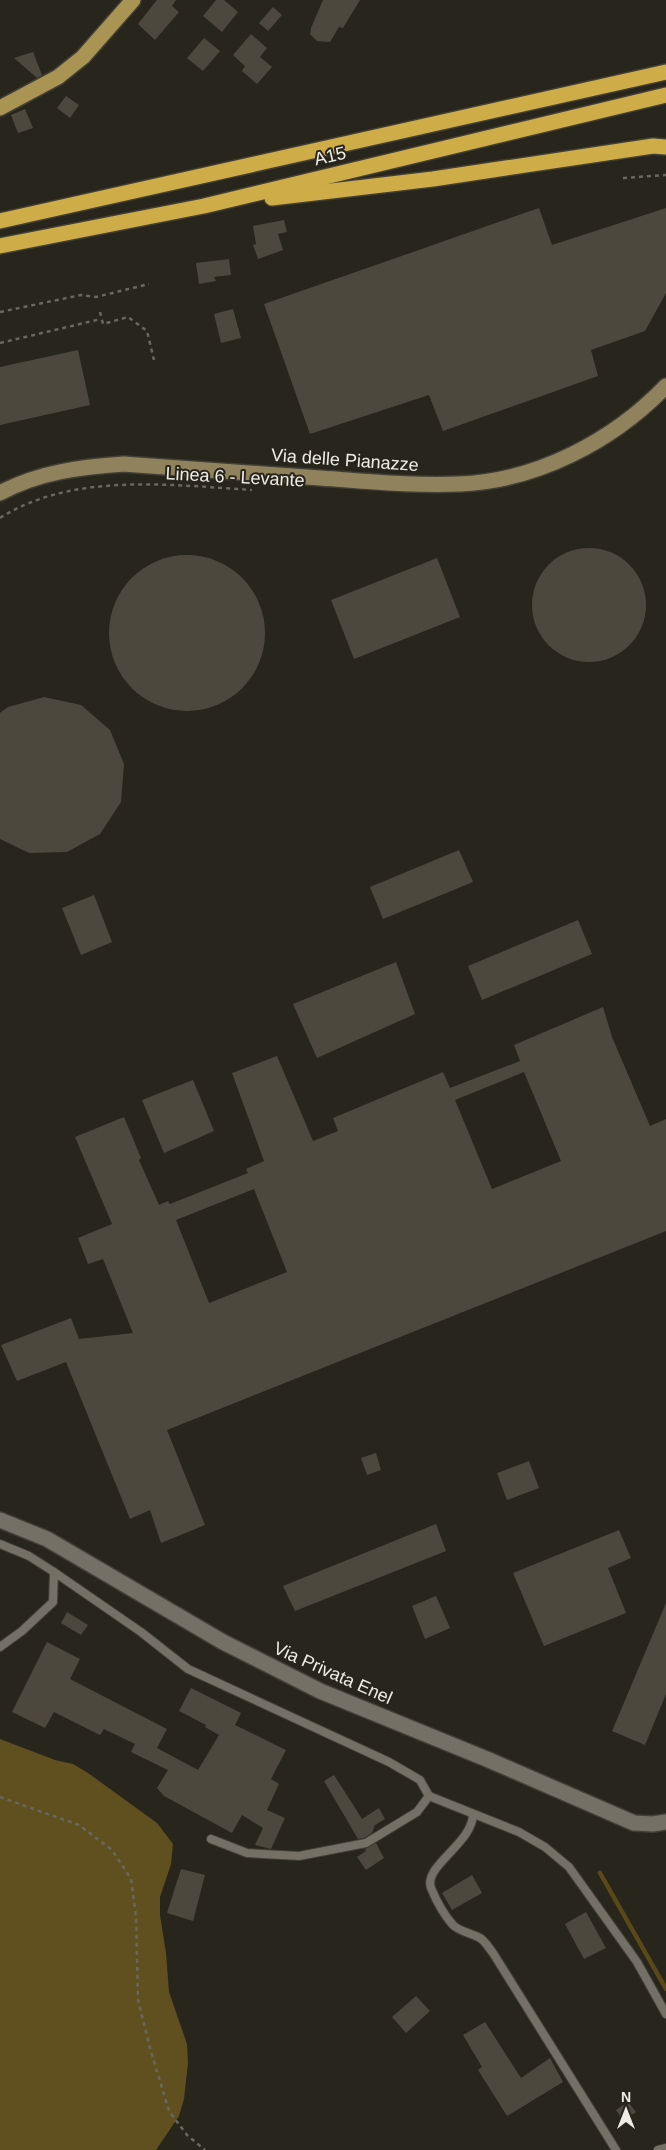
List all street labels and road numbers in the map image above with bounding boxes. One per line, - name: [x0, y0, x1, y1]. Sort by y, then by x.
- street label: A15: [312, 143, 348, 169]
- street label: Via delle Pianazze: [271, 445, 419, 475]
- street label: Linea 6 - Levante: [165, 463, 305, 491]
- street label: Via Privata Enel: [271, 1638, 395, 1708]

